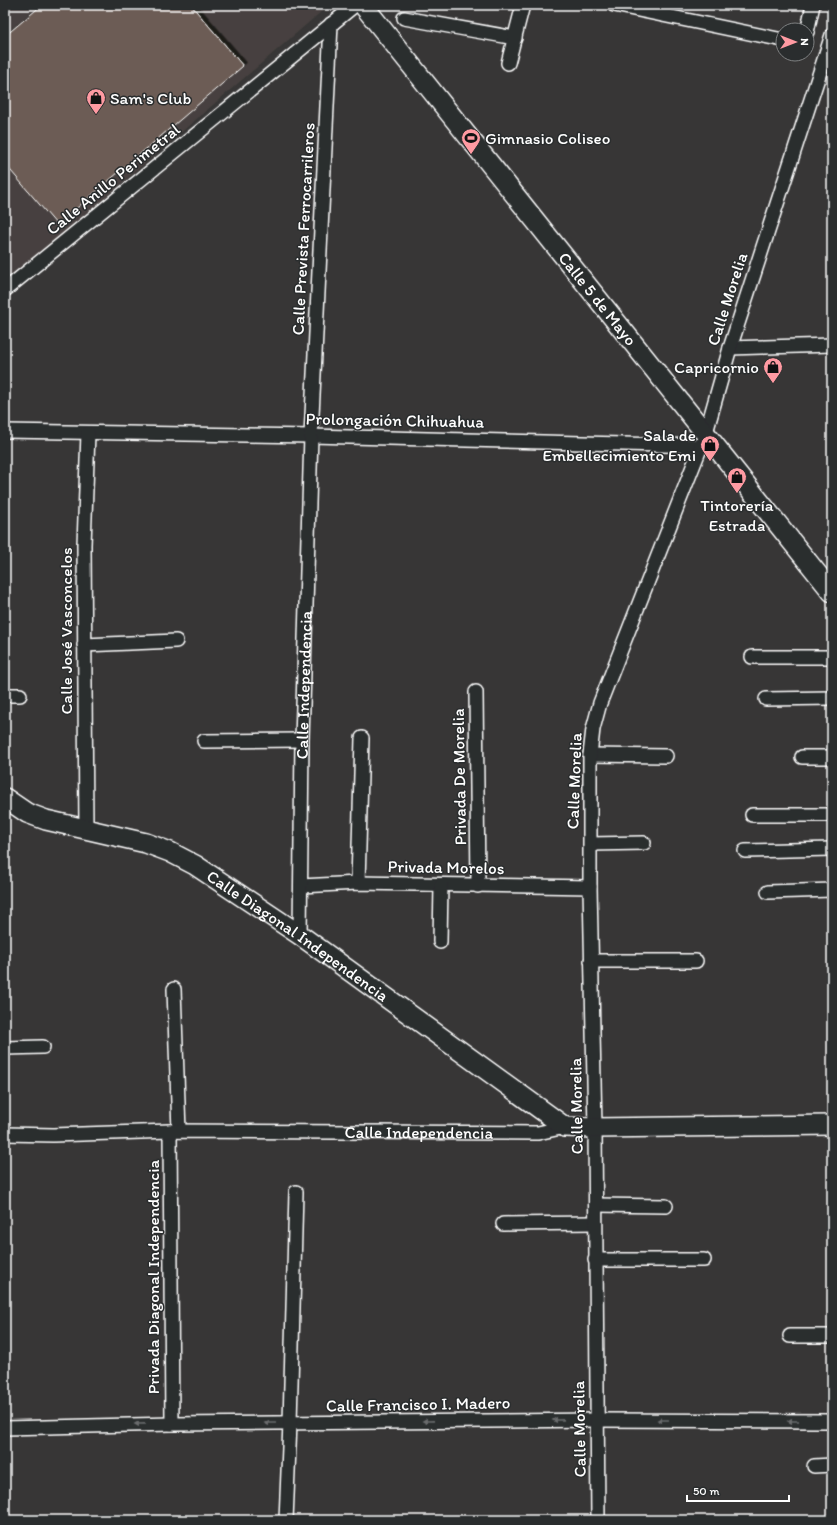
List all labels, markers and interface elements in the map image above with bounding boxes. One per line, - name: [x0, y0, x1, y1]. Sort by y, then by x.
- north arrow: [775, 22, 815, 62]
- text: N: [798, 38, 811, 46]
- shop icon: Sam's Club: [85, 87, 107, 115]
- place label: Sam's Club: [110, 88, 191, 108]
- street label: Calle Anillo Perimetral: [42, 119, 184, 239]
- street label: Calle Prevista Ferrocarrileros: [287, 122, 319, 336]
- sports icon: Gimnasio Coliseo: [460, 127, 482, 155]
- place label: Gimnasio Coliseo: [485, 128, 610, 148]
- street label: Calle 5 de Mayo: [554, 248, 641, 350]
- street label: Calle Morelia: [703, 250, 751, 348]
- shop icon: Capricornio: [762, 356, 784, 384]
- place label: Capricornio: [674, 357, 759, 377]
- street label: Prolongación Chihuahua: [306, 408, 485, 432]
- place label: Sala de Embellecimiento Emi: [542, 425, 696, 465]
- shop icon: Sala de Embellecimiento Emi: [699, 434, 721, 462]
- shop icon: Tintorería Estrada: [726, 466, 748, 494]
- place label: Tintorería Estrada: [700, 495, 774, 535]
- street label: Calle José Vasconcelos: [56, 547, 76, 715]
- street label: Calle Independencia: [292, 610, 316, 759]
- street label: Privada De Morelia: [448, 708, 470, 846]
- street label: Calle Morelia: [562, 732, 586, 830]
- street label: Privada Morelos: [387, 856, 505, 878]
- street label: Calle Diagonal Independencia: [203, 866, 392, 1006]
- street label: Calle Morelia: [565, 1057, 587, 1154]
- street label: Calle Independencia: [344, 1122, 493, 1143]
- street label: Privada Diagonal Independencia: [143, 1159, 163, 1394]
- street label: Calle Morelia: [568, 1380, 590, 1477]
- street label: Calle Francisco I. Madero: [326, 1392, 510, 1416]
- one-way arrow: [551, 1417, 564, 1423]
- one-way arrow: [657, 1417, 669, 1424]
- one-way arrow: [422, 1418, 434, 1425]
- one-way arrow: [787, 1418, 799, 1425]
- one-way arrow: [263, 1420, 276, 1426]
- one-way arrow: [134, 1421, 146, 1428]
- scale bar: [687, 1477, 789, 1503]
- text: 50 m: [693, 1484, 719, 1498]

